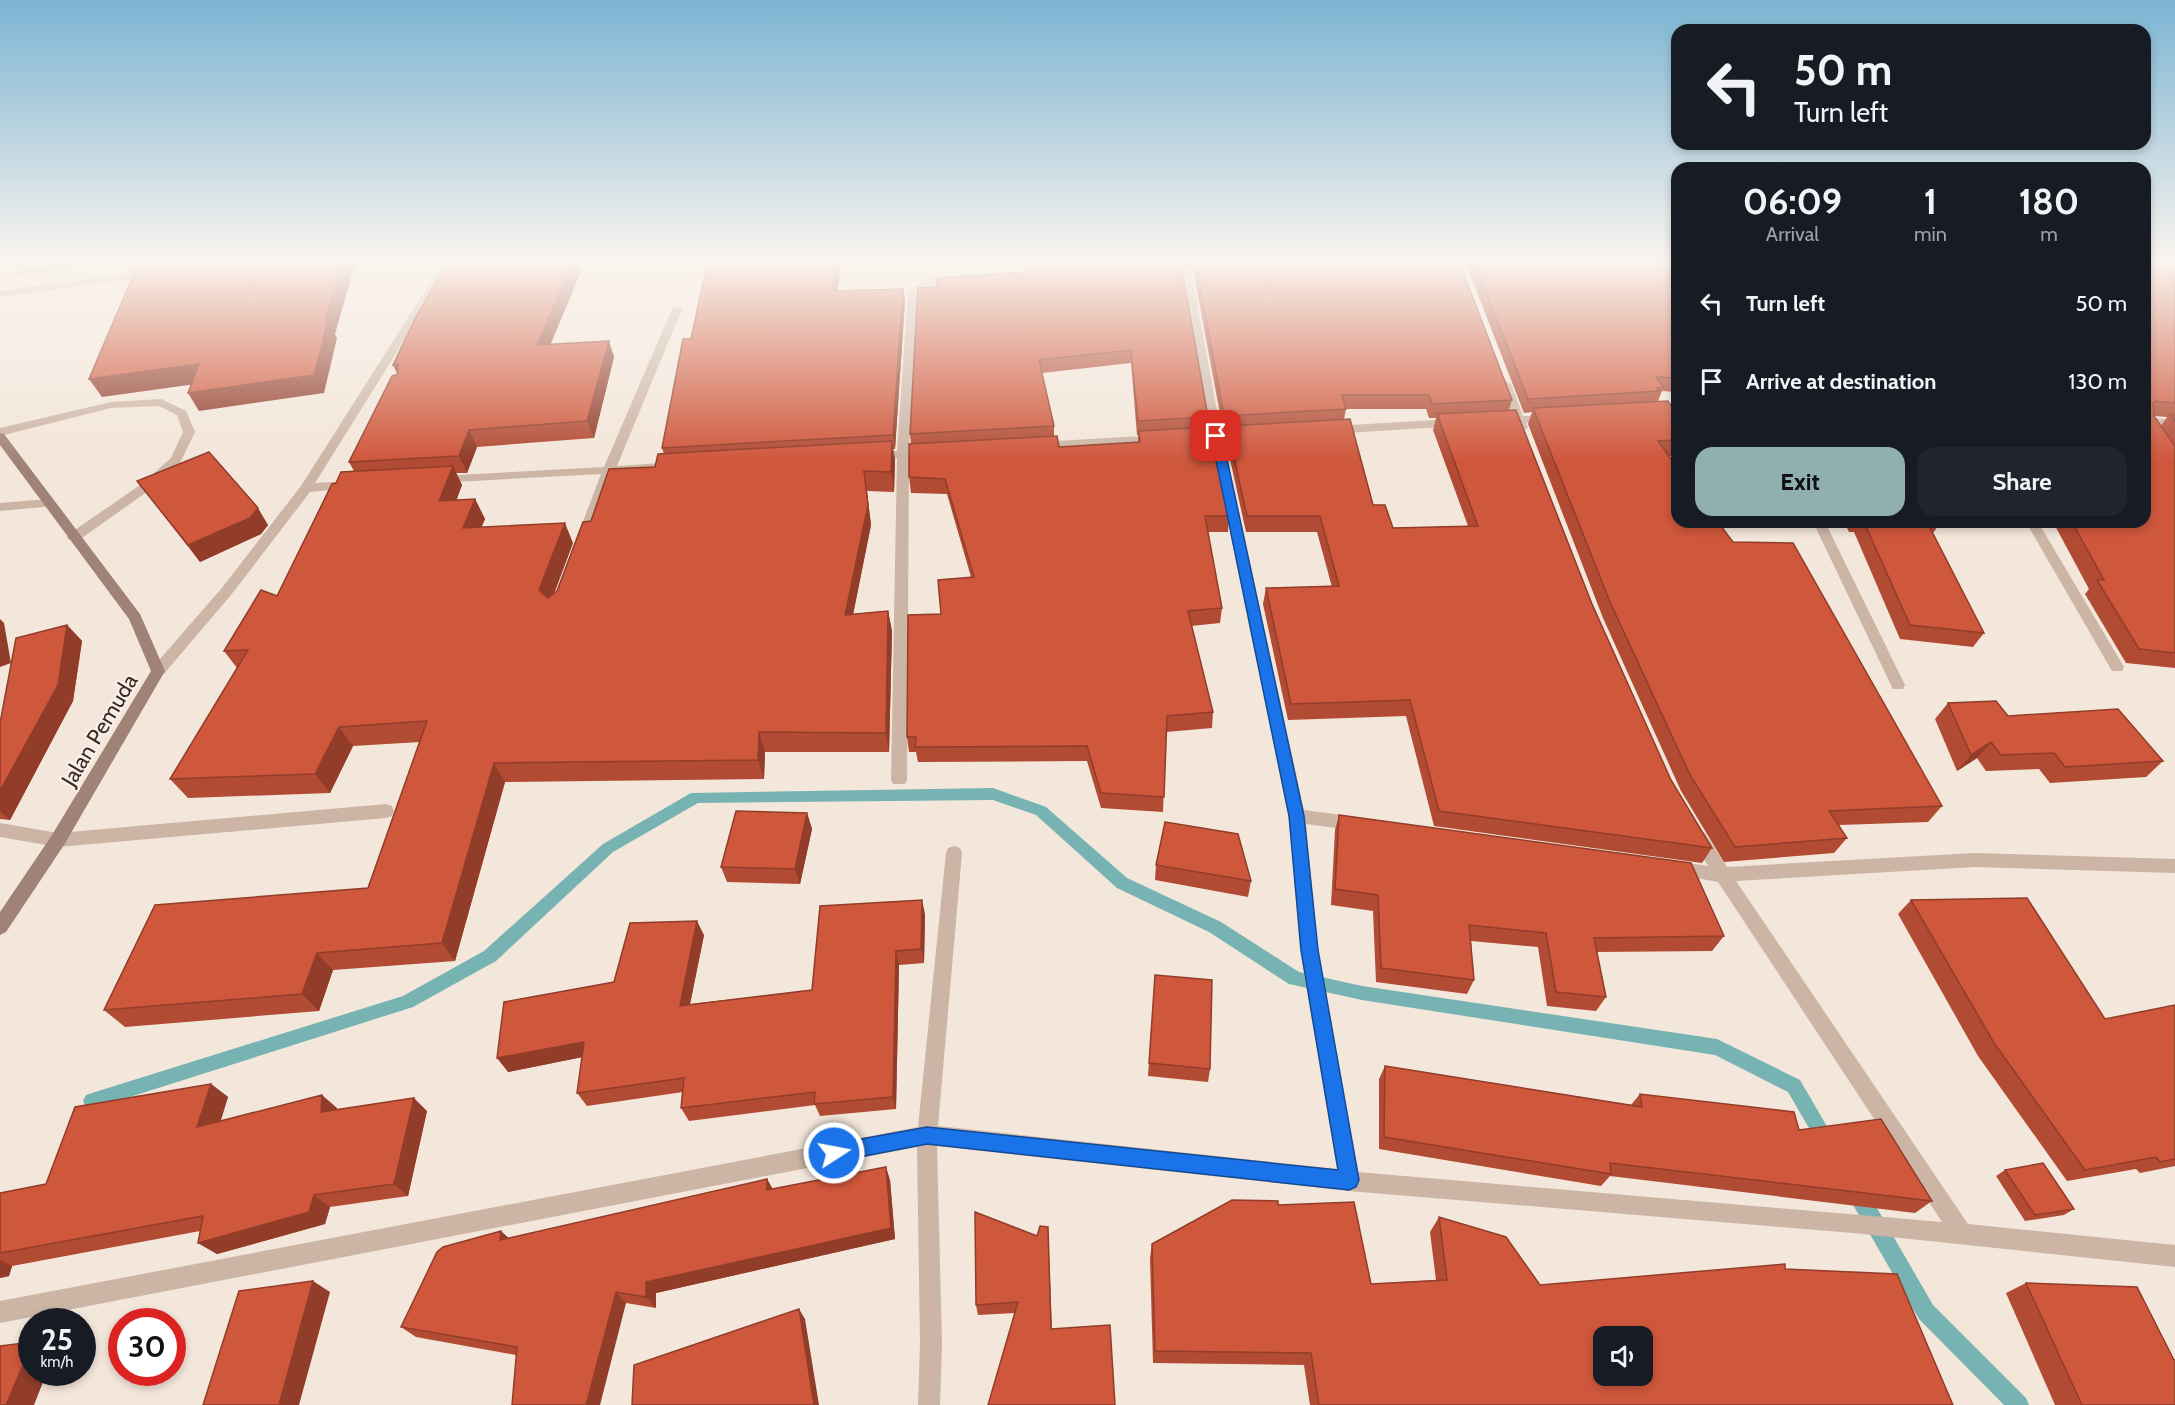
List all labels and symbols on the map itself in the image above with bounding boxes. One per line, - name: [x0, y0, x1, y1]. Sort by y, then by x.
- pin: [1190, 410, 1241, 461]
- street label: Jalan Pemuda: [55, 669, 144, 792]
- position arrow: [802, 1121, 866, 1185]
- speed limit sign: 30: [108, 1308, 186, 1386]

